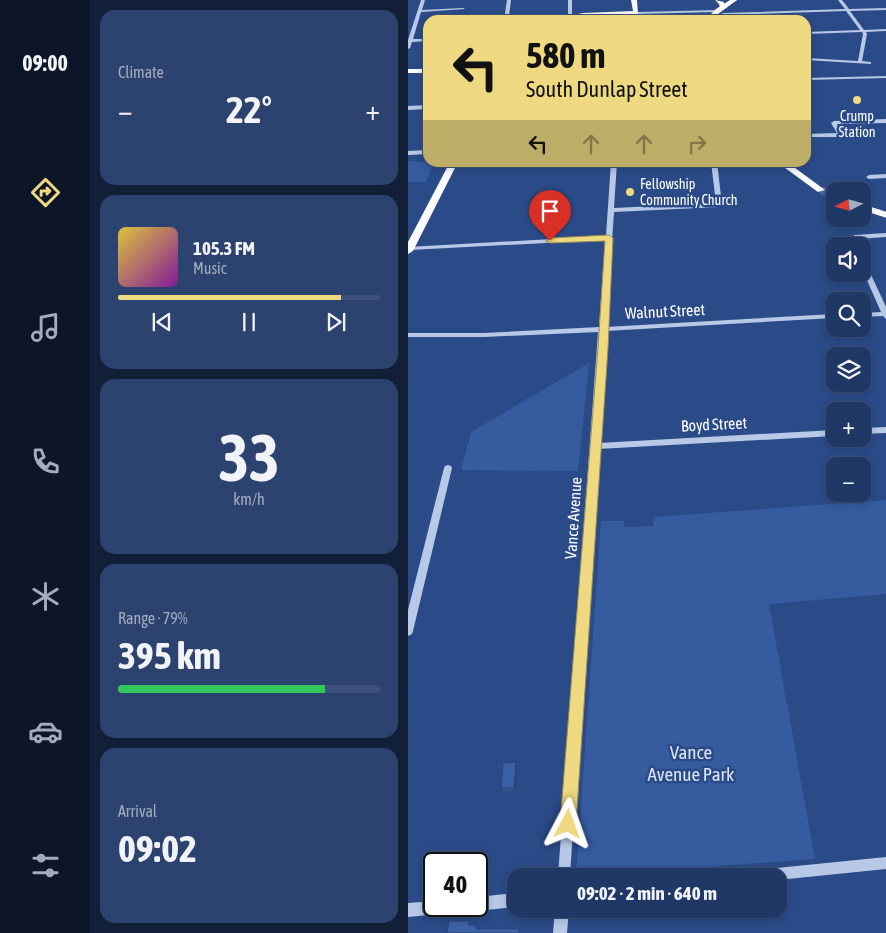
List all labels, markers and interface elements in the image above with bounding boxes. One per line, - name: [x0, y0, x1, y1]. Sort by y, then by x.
- icon: left: [443, 35, 508, 100]
- text: 580 m: [526, 35, 605, 75]
- text: 09:00: [22, 50, 68, 76]
- text: Climate: [118, 63, 164, 81]
- text: South Dunlap Street: [526, 76, 688, 102]
- text: 22°: [226, 88, 272, 131]
- text: −: [118, 94, 133, 126]
- text: +: [365, 94, 380, 126]
- marker: Crump Station: [851, 94, 863, 106]
- place label: Crump Station: [838, 108, 876, 140]
- icon: left: [524, 130, 552, 158]
- icon: ahead: [577, 130, 605, 158]
- icon: ahead: [630, 130, 658, 158]
- icon: right: [683, 130, 711, 158]
- icon: directions: [28, 175, 63, 210]
- place label: Fellowship Community Church: [640, 176, 737, 208]
- north arrow: [826, 182, 870, 228]
- map controls: [826, 182, 871, 502]
- marker: Fellowship Community Church: [624, 186, 636, 198]
- pin: [529, 190, 571, 241]
- icon: arrive: [536, 197, 564, 225]
- text: 105.3 FM: [193, 237, 255, 259]
- button: sound: [826, 237, 871, 282]
- text: Music: [193, 259, 227, 277]
- button: search: [826, 292, 871, 337]
- street label: Walnut Street: [624, 300, 706, 322]
- icon: previous: [148, 308, 176, 336]
- icon: pause: [235, 308, 263, 336]
- icon: next: [322, 308, 350, 336]
- icon: music: [28, 310, 63, 345]
- button: layers: [826, 347, 871, 392]
- button: +: [826, 402, 871, 447]
- street label: Boyd Street: [680, 413, 748, 436]
- text: 33: [218, 420, 280, 495]
- icon: phone: [28, 444, 63, 479]
- button: −: [826, 457, 871, 502]
- street label: Vance Avenue: [561, 476, 585, 560]
- text: km/h: [233, 490, 265, 508]
- icon: climate: [28, 579, 63, 614]
- text: Range · 79%: [118, 609, 188, 627]
- text: 395 km: [118, 634, 221, 677]
- icon: car: [28, 714, 63, 749]
- park label: Vance Avenue Park: [648, 741, 735, 785]
- position arrow: [541, 797, 593, 849]
- text: Arrival: [118, 802, 157, 820]
- text: 09:02: [118, 827, 197, 870]
- icon: filters: [28, 848, 63, 883]
- speed limit sign: 40: [423, 852, 488, 917]
- text: 09:02 · 2 min · 640 m: [577, 882, 717, 904]

